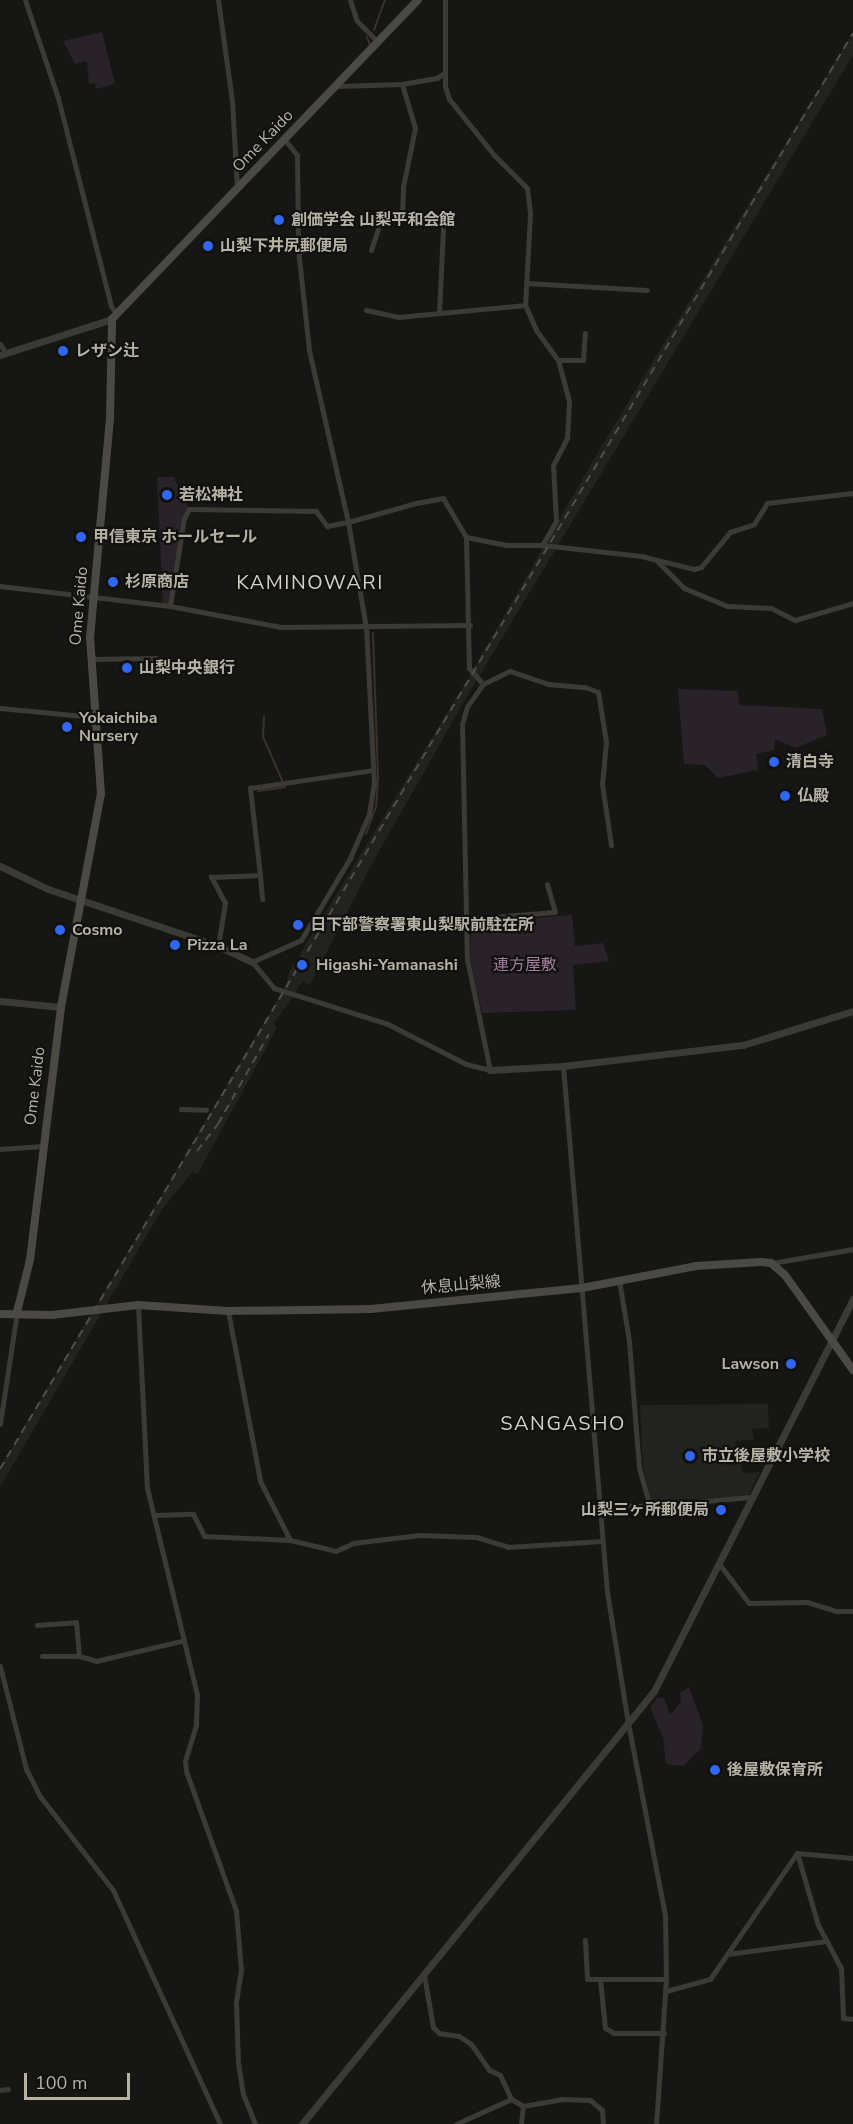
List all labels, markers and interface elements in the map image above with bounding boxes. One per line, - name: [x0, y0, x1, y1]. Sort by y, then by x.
- street label: Ome Kaido: [229, 106, 297, 176]
- place label: 創価学会 山梨平和会館: [291, 210, 455, 230]
- marker: 創価学会 山梨平和会館: [272, 213, 286, 227]
- place label: 山梨下井尻郵便局: [220, 236, 348, 256]
- marker: 山梨下井尻郵便局: [201, 239, 215, 253]
- place label: レザン辻: [75, 341, 139, 361]
- marker: レザン辻: [56, 344, 70, 358]
- place label: 若松神社: [179, 485, 243, 505]
- marker: 若松神社: [160, 488, 174, 502]
- place label: 甲信東京 ホールセール: [93, 527, 257, 547]
- marker: 甲信東京 ホールセール: [74, 530, 88, 544]
- street label: Ome Kaido: [66, 566, 92, 646]
- district label: KAMINOWARI: [236, 570, 384, 594]
- place label: 杉原商店: [125, 572, 189, 592]
- marker: 杉原商店: [106, 575, 120, 589]
- place label: 山梨中央銀行: [139, 658, 235, 678]
- marker: 山梨中央銀行: [120, 661, 134, 675]
- place label: Yokaichiba Nursery: [79, 708, 157, 746]
- marker: Yokaichiba Nursery: [60, 720, 74, 734]
- place label: 清白寺: [786, 752, 834, 772]
- marker: 清白寺: [767, 755, 781, 769]
- place label: 仏殿: [797, 786, 829, 806]
- marker: 仏殿: [778, 789, 792, 803]
- place label: 日下部警察署東山梨駅前駐在所: [310, 915, 534, 935]
- marker: 日下部警察署東山梨駅前駐在所: [291, 918, 305, 932]
- place label: Cosmo: [72, 920, 123, 940]
- marker: Cosmo: [53, 923, 67, 937]
- place label: Pizza La: [187, 935, 247, 955]
- marker: Pizza La: [168, 938, 182, 952]
- place label: Higashi-Yamanashi: [316, 955, 458, 975]
- park label: 連方屋敷: [493, 955, 557, 975]
- marker: Higashi-Yamanashi: [293, 956, 311, 974]
- street label: Ome Kaido: [21, 1046, 49, 1126]
- street label: 休息山梨線: [420, 1272, 502, 1298]
- place label: Lawson: [721, 1354, 779, 1374]
- marker: Lawson: [784, 1357, 798, 1371]
- district label: SANGASHO: [500, 1411, 626, 1435]
- place label: 市立後屋敷小学校: [702, 1446, 830, 1466]
- marker: 市立後屋敷小学校: [683, 1449, 697, 1463]
- place label: 山梨三ヶ所郵便局: [581, 1500, 709, 1520]
- marker: 山梨三ヶ所郵便局: [714, 1503, 728, 1517]
- place label: 後屋敷保育所: [727, 1760, 823, 1780]
- marker: 後屋敷保育所: [708, 1763, 722, 1777]
- scale bar: [27, 2061, 134, 2099]
- text: 100 m: [35, 2071, 87, 2095]

